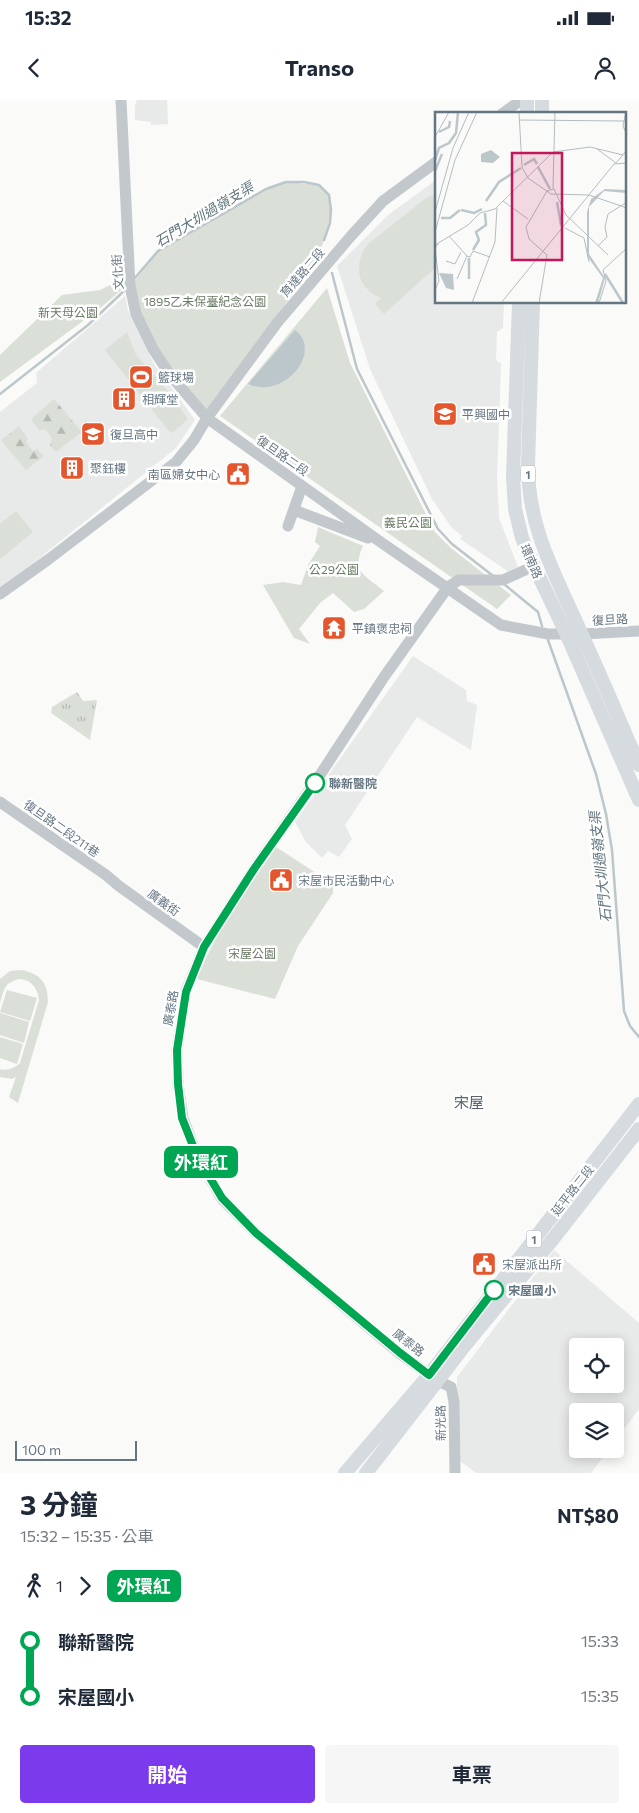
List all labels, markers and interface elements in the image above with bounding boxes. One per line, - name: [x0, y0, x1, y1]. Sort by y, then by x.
- text: 15:32: [25, 6, 71, 29]
- icon: back: [20, 54, 48, 82]
- text: Transo: [285, 54, 354, 81]
- icon: person: [591, 54, 619, 82]
- inset map: [435, 112, 626, 304]
- water label: 石門大圳過嶺支渠: [152, 177, 258, 250]
- street label: 育達路二段: [277, 245, 327, 299]
- street label: 文化街: [109, 254, 125, 290]
- park label: 1895乙未保臺紀念公園: [144, 294, 266, 308]
- park label: 新天母公園: [38, 305, 98, 319]
- sports icon: 籃球場: [128, 364, 154, 390]
- place label: 籃球場: [158, 370, 194, 384]
- building icon: 相輝堂: [111, 386, 137, 412]
- place label: 相輝堂: [142, 392, 178, 406]
- school or university icon: 平興國中: [432, 401, 458, 427]
- place label: 平興國中: [462, 407, 510, 421]
- school or university icon: 復旦高中: [80, 421, 106, 447]
- place label: 復旦高中: [110, 427, 158, 441]
- street label: 復旦路二段: [254, 432, 312, 478]
- building icon: 聚鈺樓: [59, 455, 85, 481]
- place label: 聚鈺樓: [90, 461, 126, 475]
- public building icon: 南區婦女中心: [225, 461, 251, 487]
- road number: 1: [520, 466, 536, 482]
- place label: 南區婦女中心: [148, 467, 220, 481]
- park label: 義民公園: [384, 515, 432, 529]
- street label: 環南路: [519, 542, 545, 580]
- park label: 公29公園: [309, 562, 359, 576]
- street label: 復旦路: [592, 611, 628, 627]
- temple icon: 平鎮褒忠祠: [321, 615, 347, 641]
- place label: 平鎮褒忠祠: [352, 621, 412, 635]
- marker: 聯新醫院: [305, 773, 325, 793]
- place label: 聯新醫院: [329, 776, 377, 790]
- street label: 復旦路二段211巷: [22, 797, 102, 859]
- water label: 石門大圳過嶺支渠: [585, 808, 614, 924]
- public building icon: 宋屋市民活動中心: [268, 867, 294, 893]
- place label: 宋屋市民活動中心: [298, 873, 394, 887]
- street label: 廣義街: [145, 886, 183, 918]
- park label: 宋屋公園: [228, 946, 276, 960]
- street label: 廣泰路: [160, 989, 180, 1027]
- district label: 宋屋: [454, 1093, 484, 1111]
- line badge: 外環紅: [172, 1146, 230, 1178]
- text: 外環紅: [174, 1151, 228, 1173]
- street label: 延平路二段: [548, 1162, 596, 1218]
- road number: 1: [526, 1230, 542, 1248]
- public building icon: 宋屋派出所: [471, 1251, 497, 1277]
- place label: 宋屋派出所: [502, 1257, 562, 1271]
- marker: 宋屋國小: [484, 1280, 504, 1300]
- place label: 宋屋國小: [508, 1283, 556, 1297]
- street label: 廣泰路: [391, 1325, 427, 1359]
- map controls: [569, 1338, 624, 1458]
- button: locate: [569, 1338, 624, 1393]
- button: layers: [569, 1403, 624, 1458]
- street label: 新光路: [433, 1405, 447, 1441]
- scale bar: [15, 1438, 138, 1461]
- text: 100 m: [22, 1441, 61, 1458]
- text: 3 分鐘: [20, 1487, 98, 1521]
- text: NT$80: [557, 1504, 619, 1527]
- text: 15:32 – 15:35 · 公車: [20, 1526, 153, 1545]
- icon: walk: [20, 1572, 48, 1600]
- icon: forward: [71, 1572, 99, 1600]
- text: 外環紅: [117, 1575, 171, 1597]
- text: 1: [56, 1576, 63, 1595]
- text: 聯新醫院: [58, 1630, 134, 1653]
- text: 15:33: [581, 1631, 619, 1650]
- text: 宋屋國小: [58, 1685, 134, 1708]
- text: 15:35: [581, 1686, 619, 1705]
- button: 開始: [20, 1745, 315, 1803]
- button: 車票: [325, 1745, 619, 1803]

